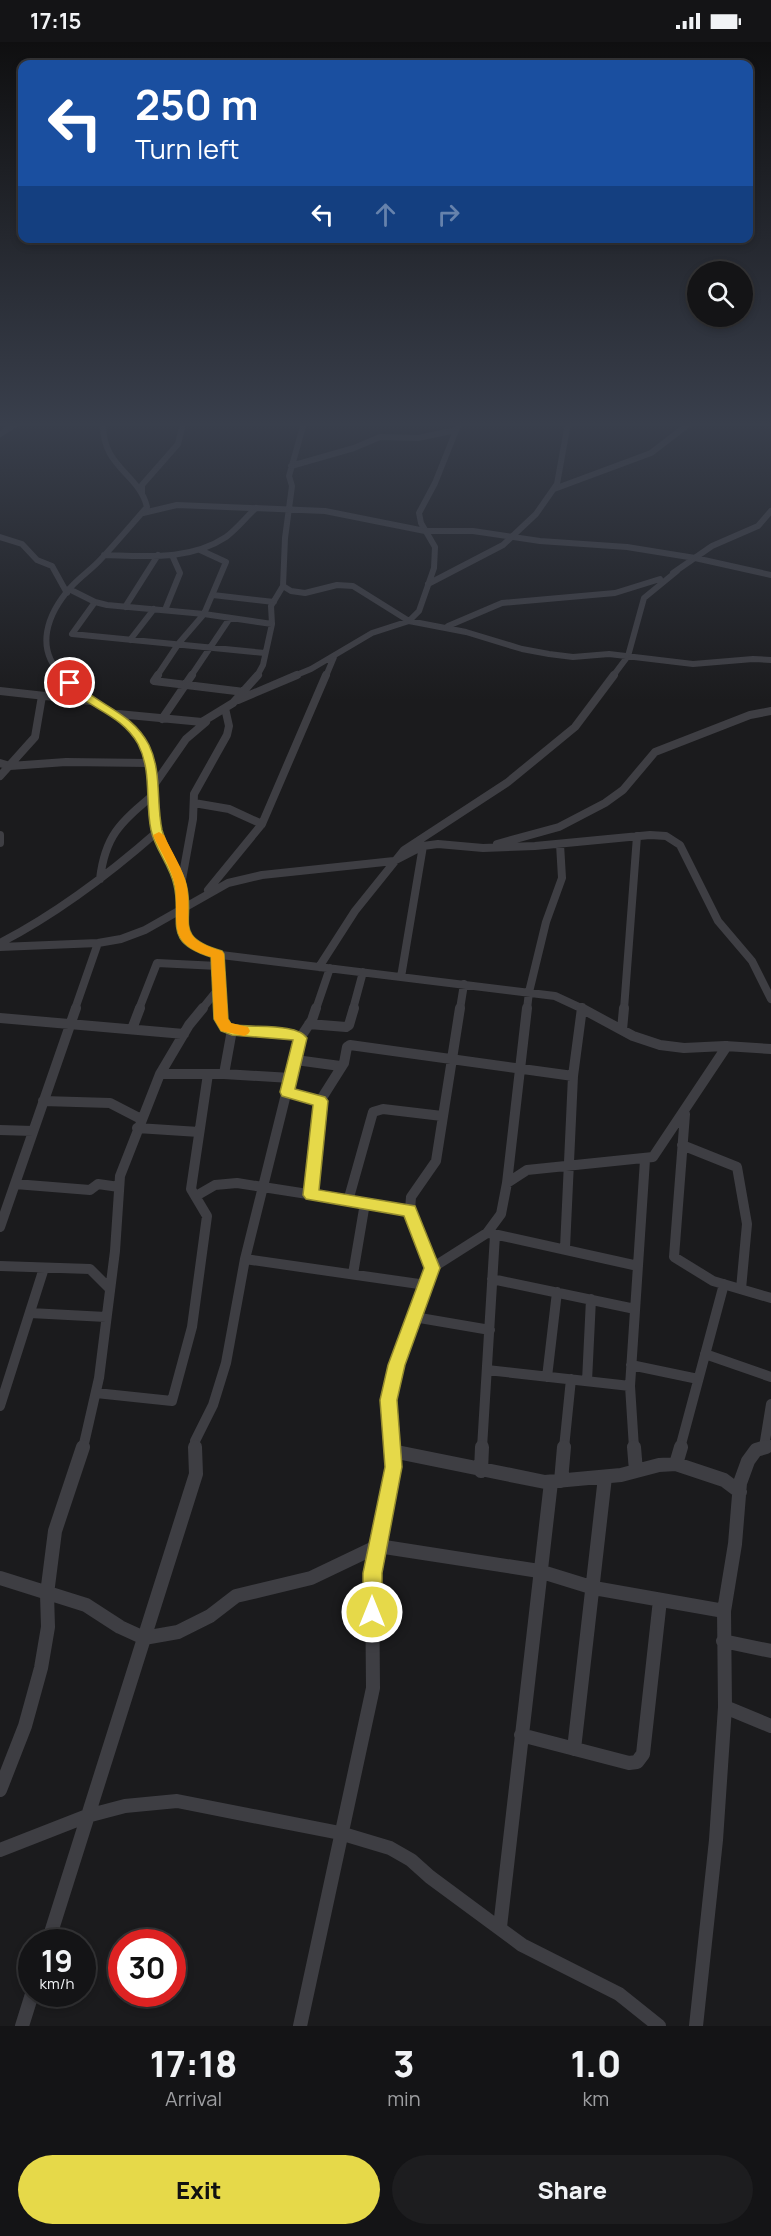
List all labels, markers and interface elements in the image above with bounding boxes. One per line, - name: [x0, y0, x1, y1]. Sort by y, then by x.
- text: 17:15: [30, 6, 81, 36]
- text: 250 m: [135, 75, 258, 133]
- icon: left: [36, 84, 114, 162]
- text: Turn left: [135, 130, 239, 167]
- icon: left: [306, 198, 339, 231]
- icon: ahead: [369, 198, 402, 231]
- icon: right: [432, 198, 465, 231]
- map controls: [687, 261, 753, 327]
- button: search: [687, 261, 753, 327]
- pin: [44, 657, 95, 708]
- icon: arrive: [53, 666, 86, 699]
- position arrow: [340, 1580, 404, 1644]
- speed limit sign: 30: [108, 1929, 186, 2007]
- text: 19: [41, 1940, 73, 1981]
- text: km/h: [40, 1973, 74, 1994]
- text: 17:18: [150, 2039, 237, 2088]
- text: 3: [393, 2039, 415, 2088]
- text: 1.0: [570, 2039, 621, 2088]
- text: Arrival: [165, 2085, 222, 2112]
- text: min: [387, 2085, 421, 2112]
- text: km: [582, 2085, 609, 2112]
- button: Exit: [18, 2155, 380, 2224]
- button: Share: [392, 2155, 753, 2224]

